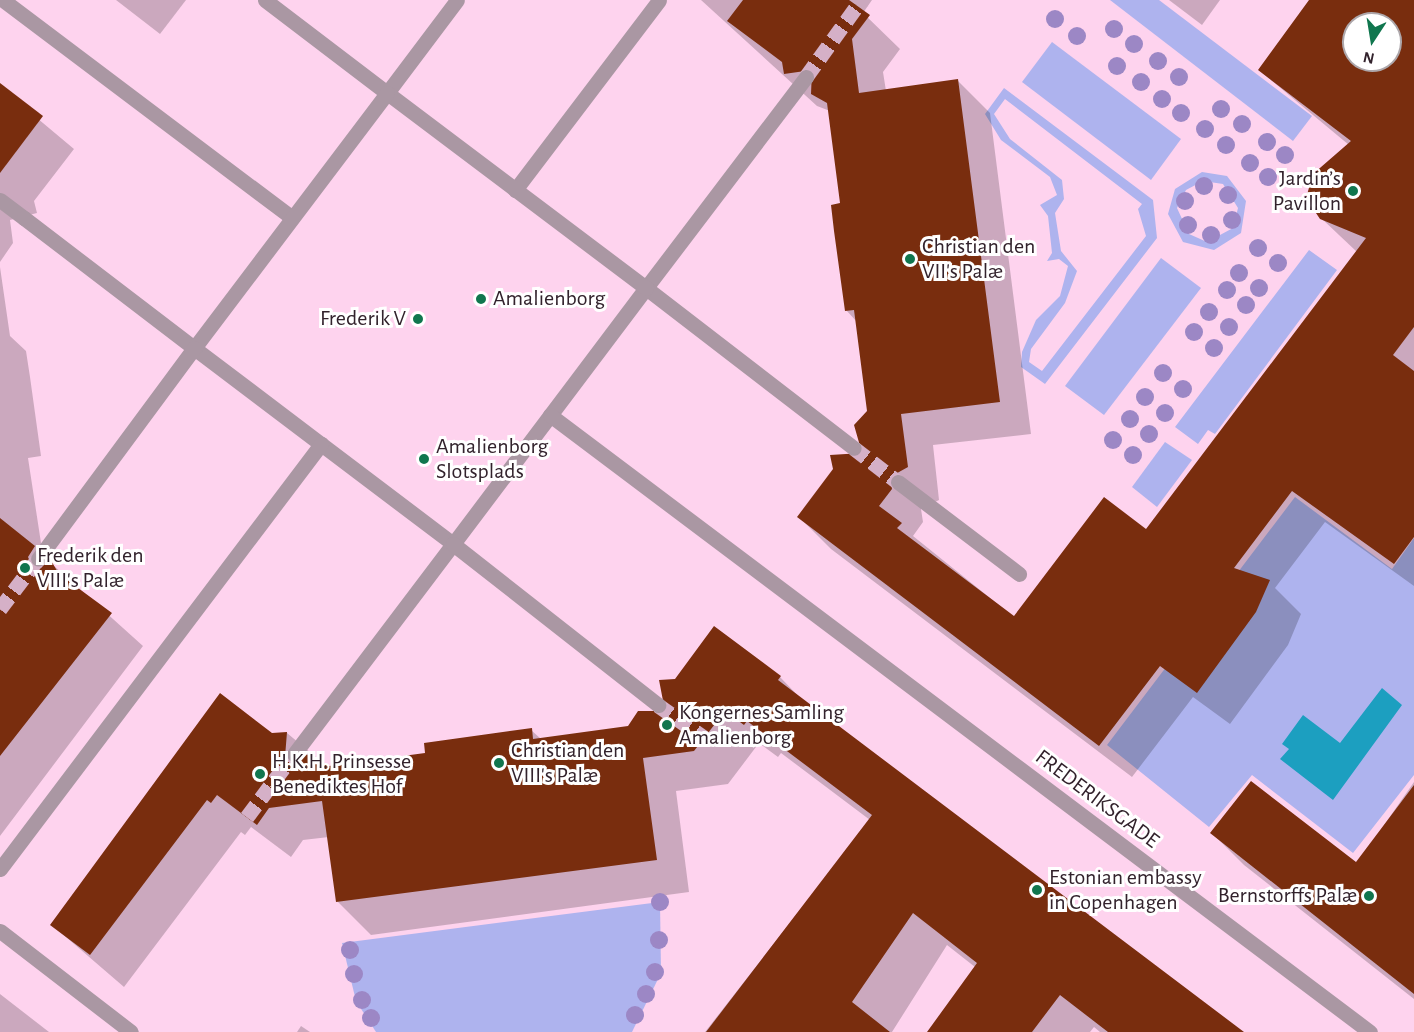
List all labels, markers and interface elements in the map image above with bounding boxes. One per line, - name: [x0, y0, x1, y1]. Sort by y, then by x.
- north arrow: [1342, 12, 1402, 72]
- text: N: [1362, 49, 1376, 67]
- place label: Jardin’s Pavillon: [1273, 165, 1341, 216]
- marker: Jardin’s Pavillon: [1346, 184, 1360, 198]
- place label: Christian den VII's Palæ: [922, 233, 1035, 284]
- marker: Christian den VII's Palæ: [903, 252, 917, 266]
- place label: Amalienborg: [493, 286, 605, 312]
- marker: Amalienborg: [474, 292, 488, 306]
- place label: Frederik V: [320, 306, 406, 332]
- marker: Frederik V: [411, 312, 425, 326]
- place label: Amalienborg Slotsplads: [436, 433, 548, 484]
- marker: Amalienborg Slotsplads: [417, 452, 431, 466]
- place label: Frederik den VIII's Palæ: [37, 542, 143, 594]
- marker: Frederik den VIII's Palæ: [18, 561, 32, 575]
- place label: Kongernes Samling Amalienborg: [679, 699, 844, 750]
- marker: Kongernes Samling Amalienborg: [660, 718, 674, 732]
- place label: Christian den VIII's Palæ: [511, 737, 624, 788]
- street label: FREDERIKSGADE: [1030, 744, 1164, 854]
- place label: H.K.H. Prinsesse Benediktes Hof: [272, 748, 411, 800]
- marker: Christian den VIII's Palæ: [492, 756, 506, 770]
- marker: H.K.H. Prinsesse Benediktes Hof: [253, 767, 267, 781]
- place label: Estonian embassy in Copenhagen: [1049, 864, 1202, 915]
- marker: Estonian embassy in Copenhagen: [1030, 883, 1044, 897]
- place label: Bernstorffs Palæ: [1218, 883, 1357, 909]
- marker: Bernstorffs Palæ: [1362, 889, 1376, 903]

